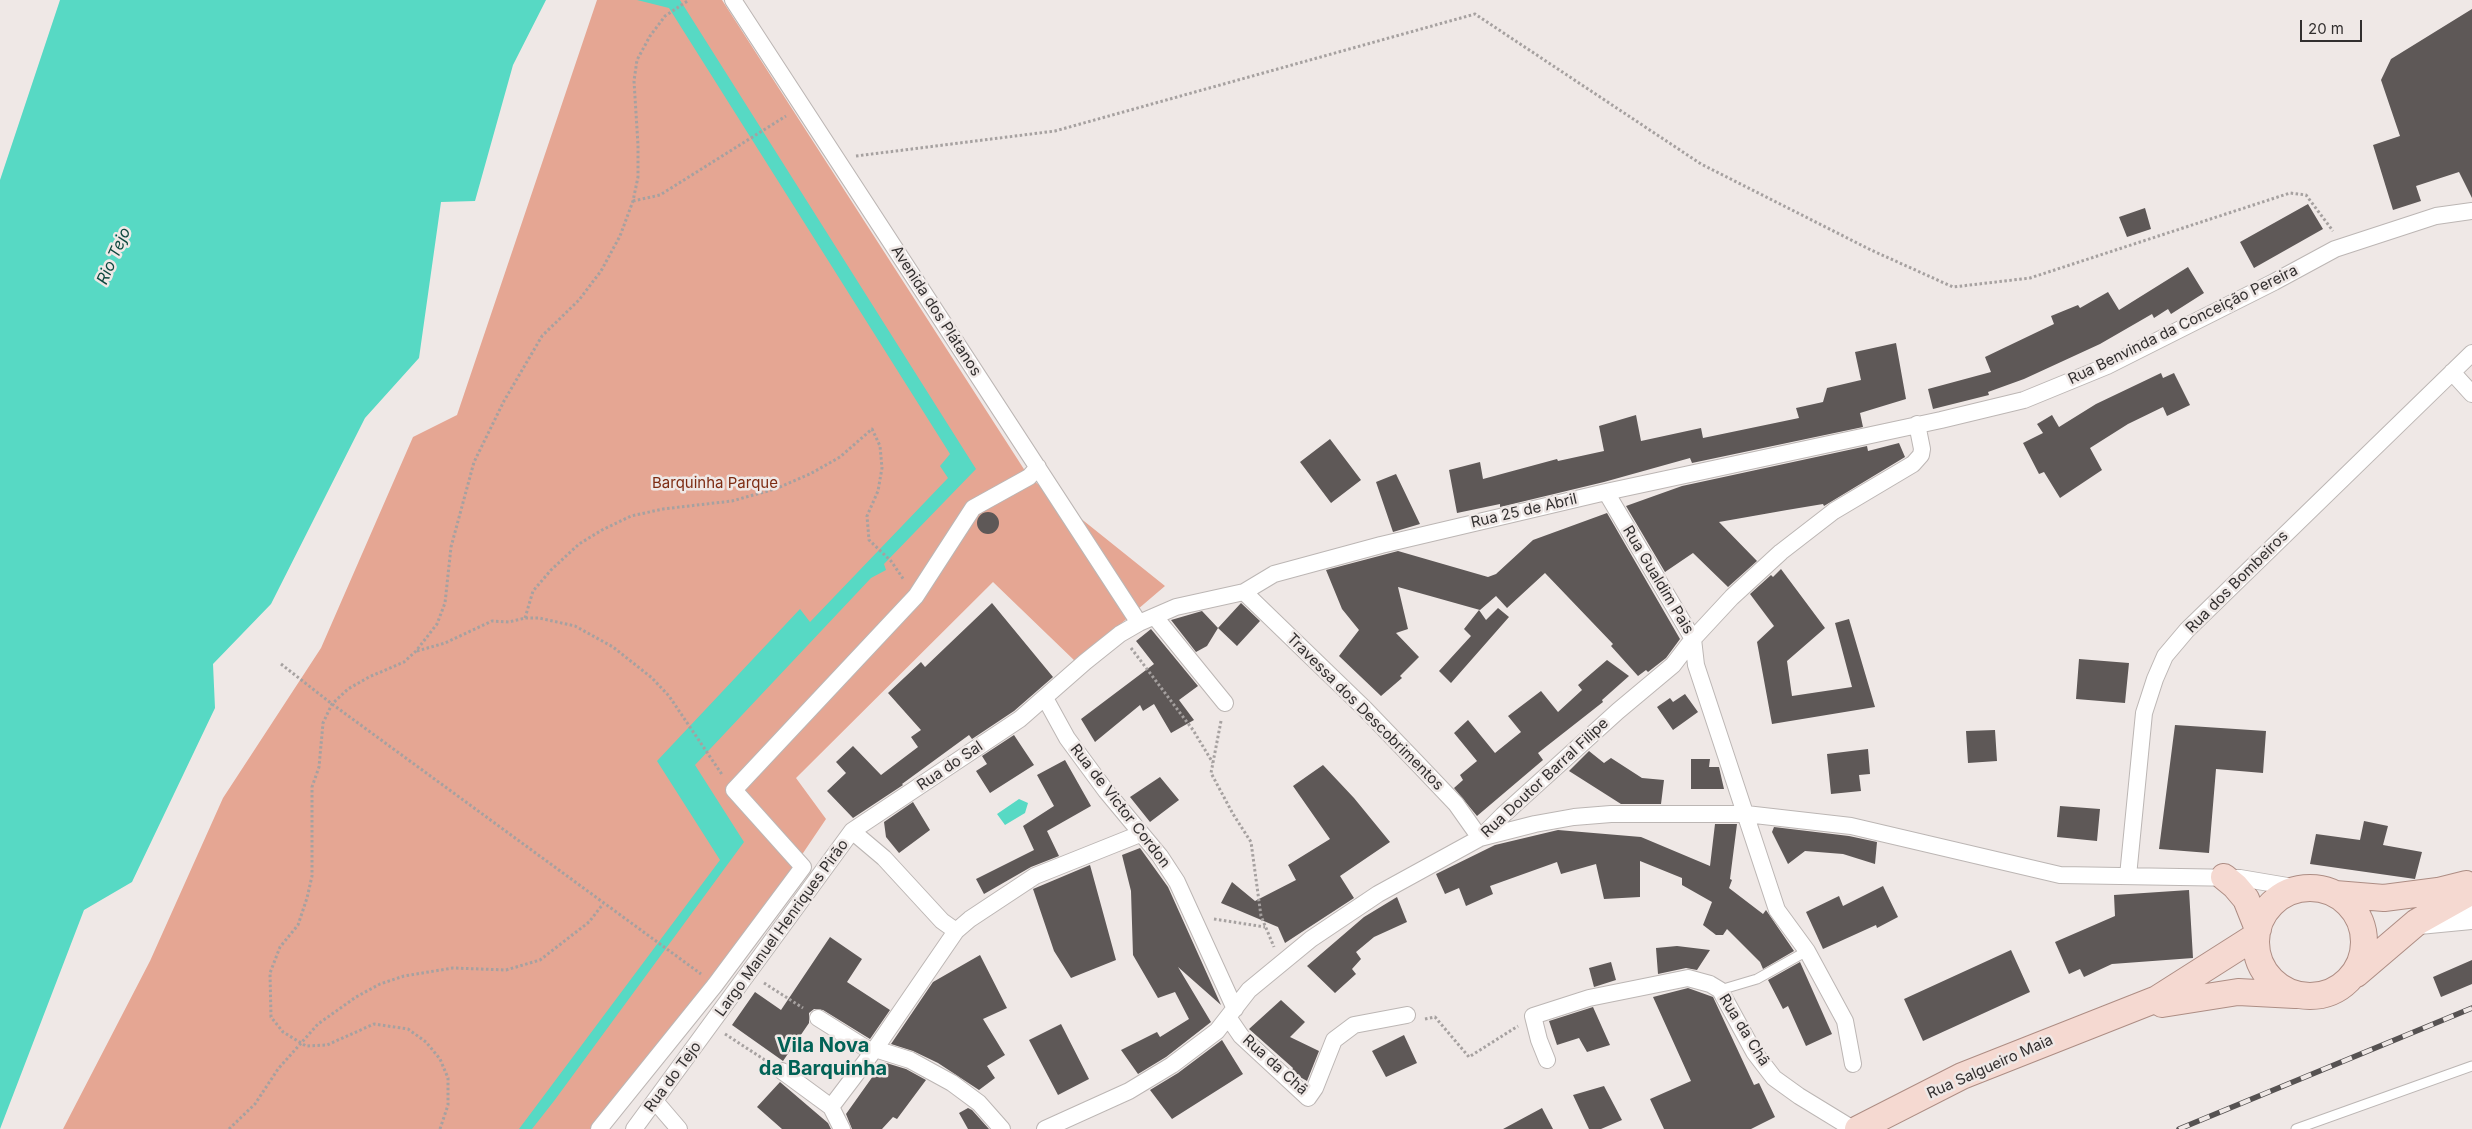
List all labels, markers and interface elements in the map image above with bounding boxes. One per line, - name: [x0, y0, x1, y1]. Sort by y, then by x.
- scale bar: [2302, 10, 2364, 42]
- text: 20 m: [2308, 19, 2344, 38]
- water label: Rio Tejo: [93, 225, 135, 287]
- street label: Avenida dos Plátanos: [887, 243, 985, 379]
- street label: Rua Benvinda da Conceição Pereira: [2065, 261, 2301, 389]
- park label: Barquinha Parque: [652, 474, 778, 492]
- street label: Rua 25 de Abril: [1469, 490, 1579, 532]
- street label: Rua Gualdim Pais: [1619, 523, 1697, 637]
- street label: Rua dos Bombeiros: [2182, 527, 2292, 637]
- street label: Travessa dos Descobrimentos: [1283, 630, 1447, 794]
- street label: Rua Doutor Barral Filipe: [1478, 714, 1612, 842]
- street label: Rua do Sal: [914, 738, 986, 794]
- street label: Rua de Victor Cordon: [1066, 741, 1174, 871]
- street label: Largo Manuel Henriques Pirão: [712, 836, 852, 1020]
- street label: Rua da Chã: [1715, 991, 1773, 1069]
- street label: Rua da Chã: [1239, 1031, 1311, 1099]
- street label: Rua Salgueiro Maia: [1924, 1031, 2056, 1103]
- district label: Vila Nova da Barquinha: [759, 1034, 887, 1081]
- street label: Rua do Tejo: [641, 1038, 705, 1116]

